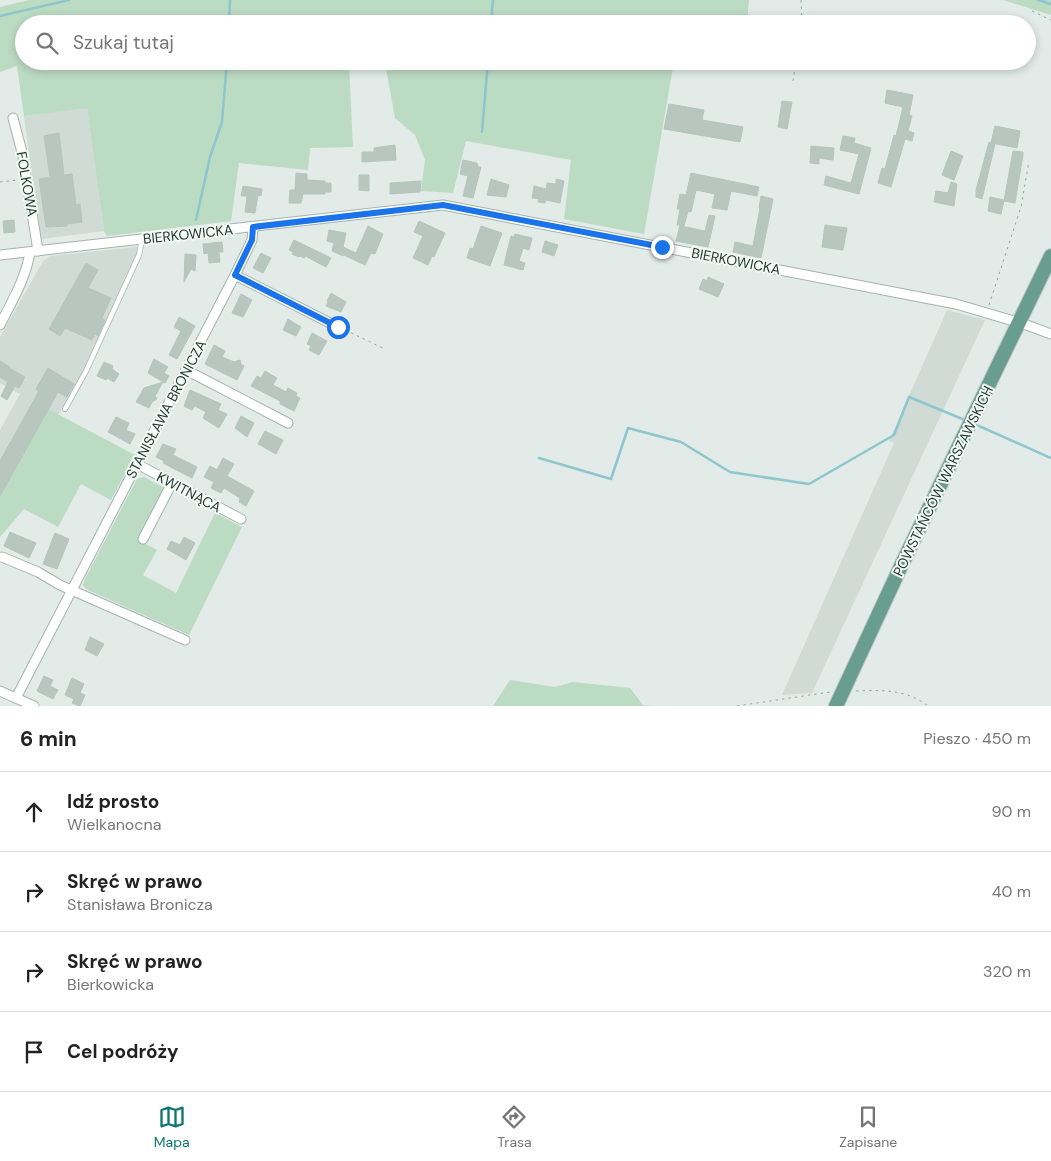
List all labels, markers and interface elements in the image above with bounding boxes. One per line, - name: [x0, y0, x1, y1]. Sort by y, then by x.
- search box: [15, 15, 1036, 70]
- icon: search: [33, 29, 61, 57]
- text: Szukaj tutaj: [73, 30, 174, 55]
- street label: FOLKOWA: [12, 150, 42, 218]
- street label: BIERKOWICKA: [142, 220, 234, 248]
- route end: [651, 236, 674, 259]
- street label: BIERKOWICKA: [690, 244, 782, 278]
- route start: [327, 316, 350, 339]
- street label: STANISŁAWA BRONICZA: [122, 337, 210, 481]
- street label: POWSTAŃCÓW WARSZAWSKICH: [889, 383, 997, 579]
- street label: KWITNĄCA: [154, 468, 224, 516]
- text: 6 min: [20, 725, 77, 753]
- text: Pieszo · 450 m: [923, 728, 1031, 749]
- text: Idź prosto: [67, 789, 159, 814]
- icon: ahead: [20, 798, 48, 826]
- text: 90 m: [991, 801, 1031, 822]
- text: Wielkanocna: [67, 814, 161, 835]
- text: Skręć w prawo: [67, 869, 203, 894]
- icon: right: [20, 878, 48, 906]
- text: 40 m: [992, 881, 1031, 902]
- text: Stanisława Bronicza: [67, 894, 213, 915]
- text: Skręć w prawo: [67, 949, 203, 974]
- icon: right: [20, 958, 48, 986]
- text: 320 m: [983, 961, 1031, 982]
- text: Bierkowicka: [67, 974, 154, 995]
- icon: arrive: [20, 1038, 48, 1066]
- text: Cel podróży: [67, 1039, 178, 1064]
- tab: Mapa: [154, 1103, 190, 1151]
- tab: Trasa: [497, 1103, 532, 1151]
- tab: Zapisane: [839, 1103, 897, 1151]

